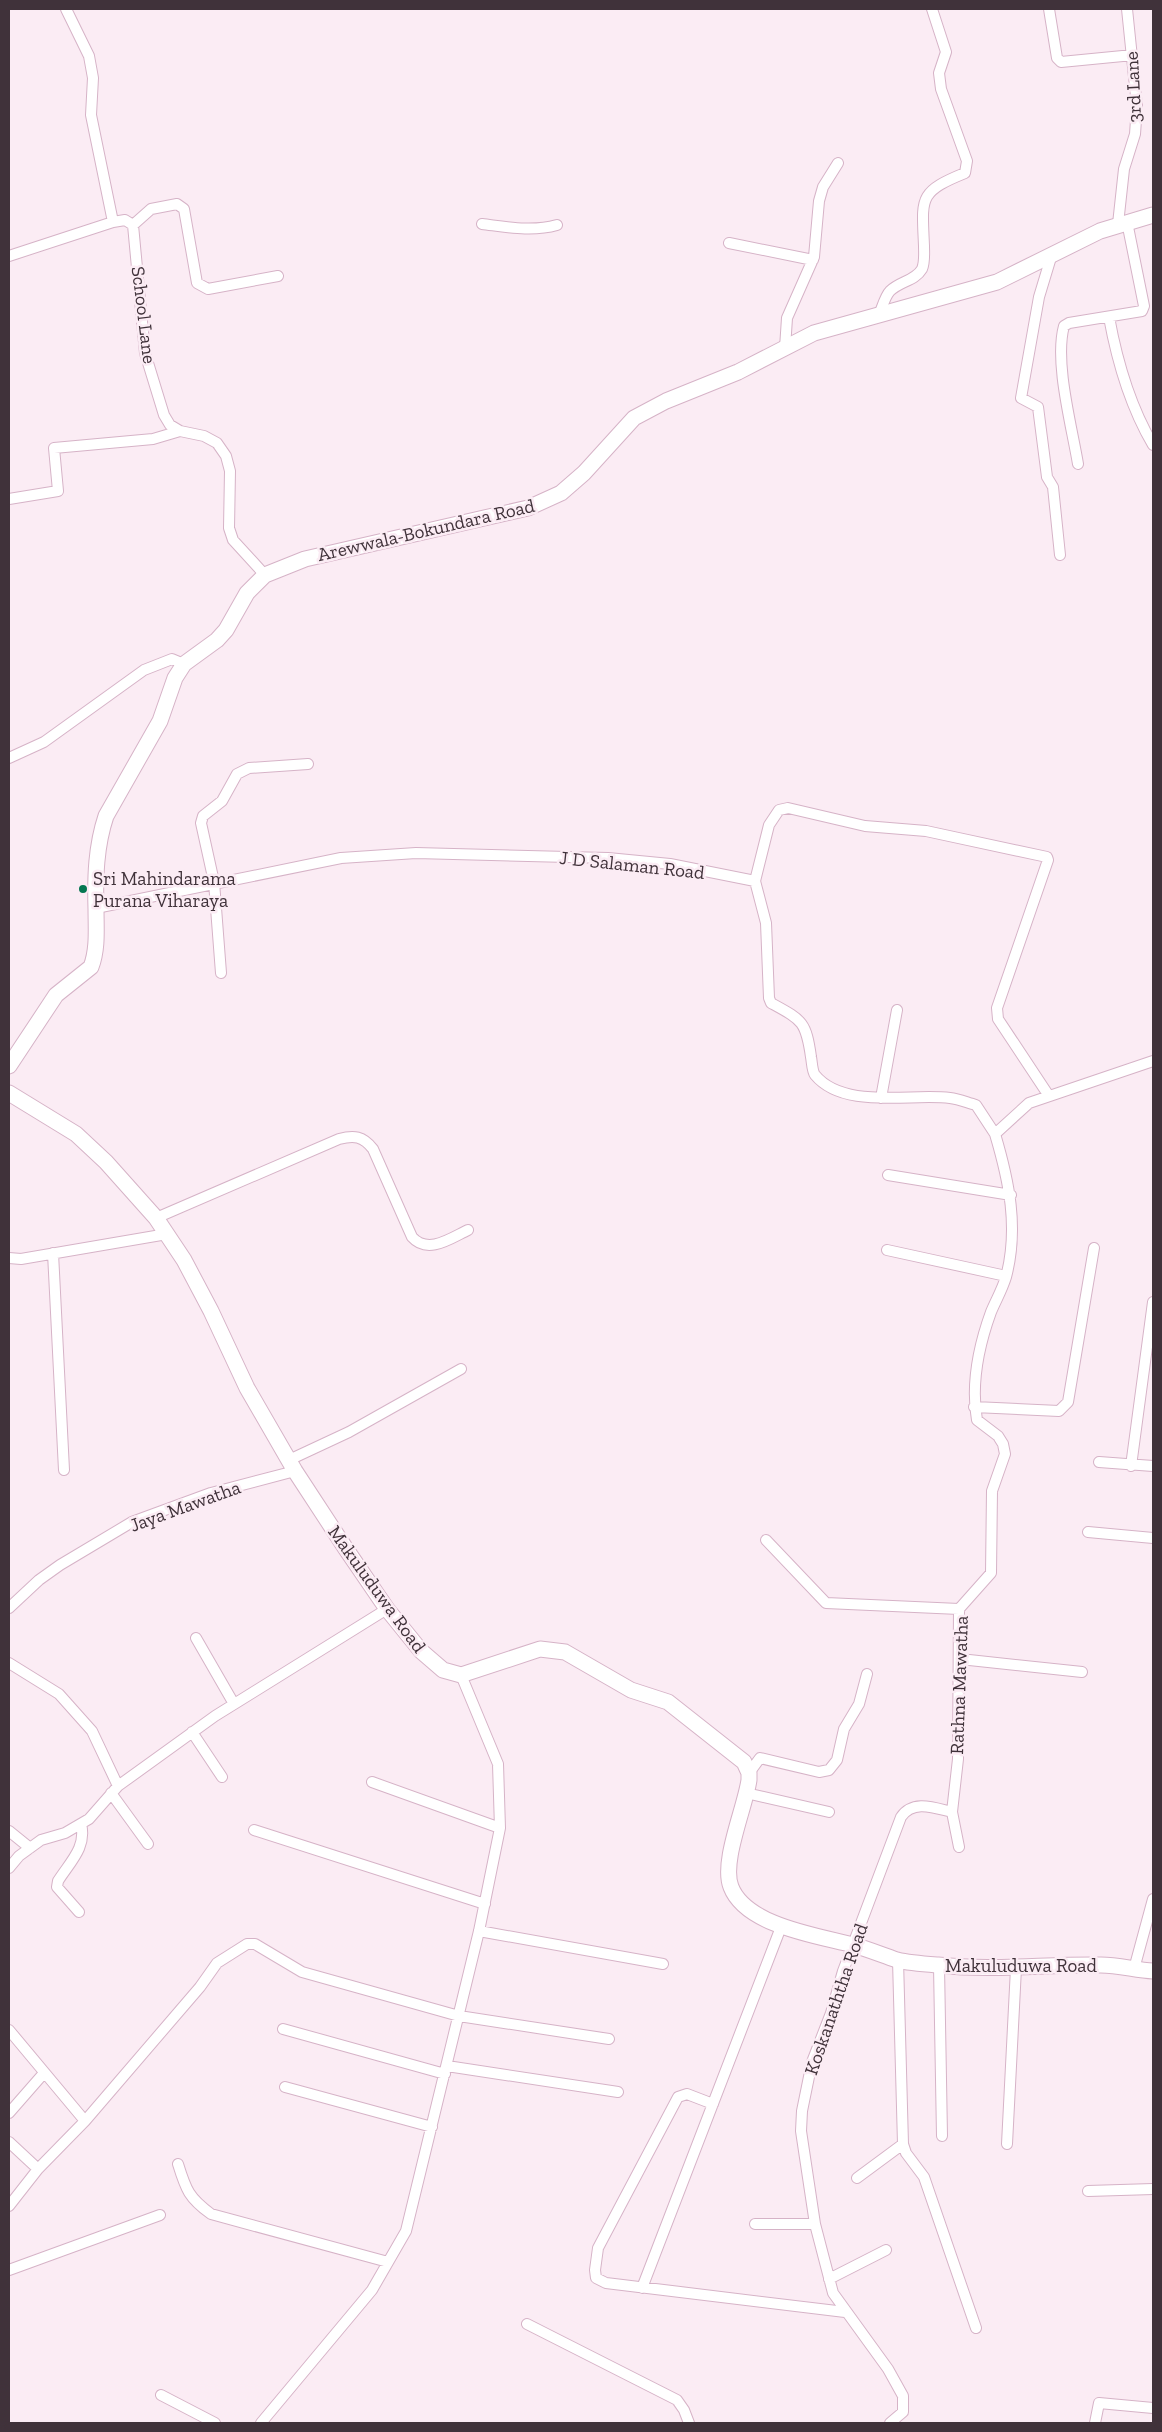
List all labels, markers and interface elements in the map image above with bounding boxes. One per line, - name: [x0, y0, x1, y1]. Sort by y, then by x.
- street label: 3rd Lane: [1120, 51, 1146, 123]
- street label: School Lane: [127, 265, 161, 365]
- street label: Arewwala-Bokundara Road: [315, 494, 537, 566]
- street label: J D Salaman Road: [558, 846, 706, 884]
- place label: Sri Mahindarama Purana Viharaya: [93, 867, 236, 912]
- marker: Sri Mahindarama Purana Viharaya: [77, 883, 89, 895]
- street label: Jaya Mawatha: [127, 1475, 243, 1537]
- street label: Makuluduwa Road: [323, 1521, 431, 1658]
- street label: Rathna Mawatha: [945, 1615, 973, 1755]
- street label: Koskanaththa Road: [799, 1920, 873, 2078]
- street label: Makuluduwa Road: [945, 1954, 1097, 1977]

